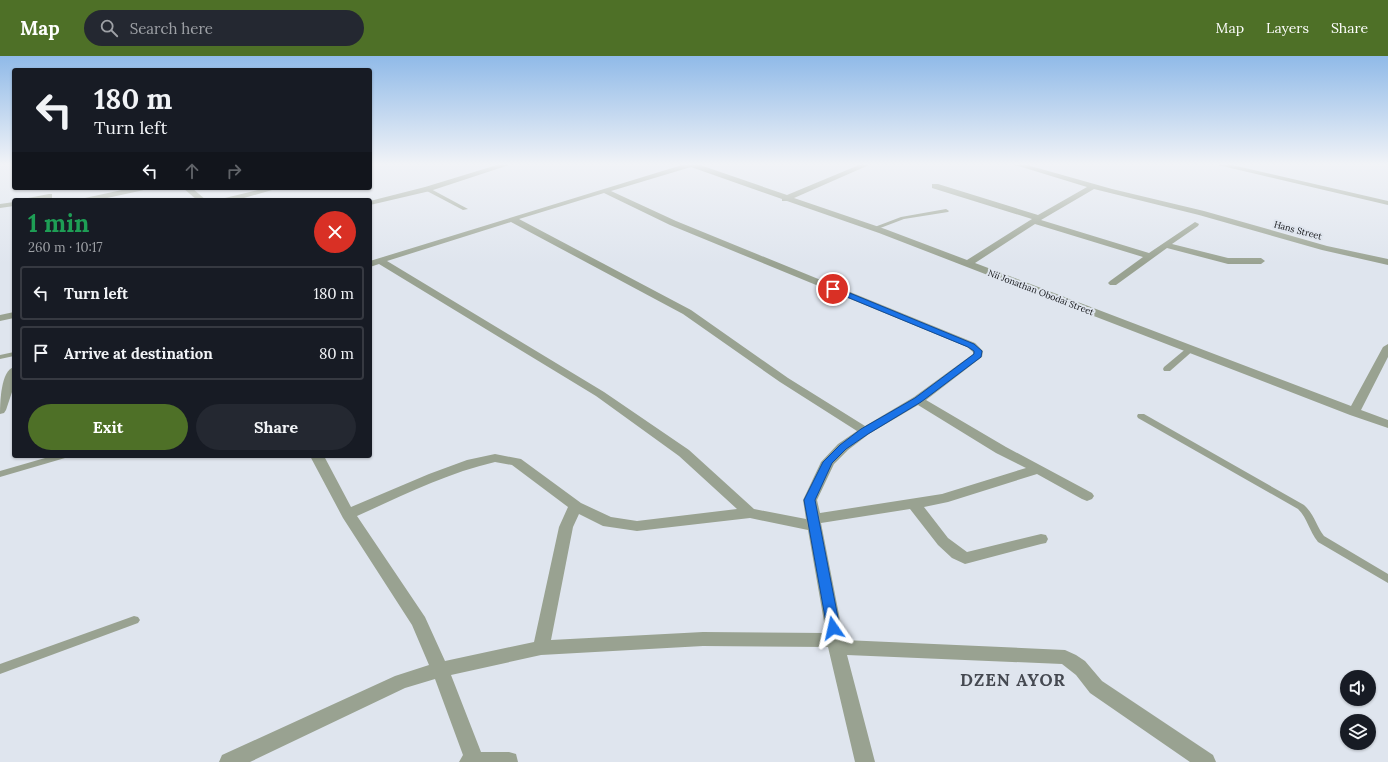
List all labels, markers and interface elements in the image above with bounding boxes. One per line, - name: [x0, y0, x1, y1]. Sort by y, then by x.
- search box: [84, 10, 364, 46]
- text: Map: [20, 16, 60, 40]
- icon: search: [98, 17, 120, 39]
- text: Search here: [130, 19, 213, 38]
- text: Map: [1216, 19, 1244, 37]
- text: Layers: [1266, 19, 1309, 37]
- text: Share: [1331, 19, 1368, 37]
- text: 180 m: [94, 81, 172, 117]
- icon: left: [28, 84, 80, 136]
- text: Turn left: [94, 116, 167, 139]
- icon: left: [139, 160, 161, 182]
- icon: ahead: [181, 160, 203, 182]
- icon: right: [223, 160, 245, 182]
- text: 1 min: [28, 208, 89, 239]
- button: close: [314, 211, 356, 253]
- street label: Hans Street: [1273, 218, 1324, 242]
- text: 260 m · 10:17: [28, 239, 102, 256]
- street label: Nii Jonathan Obodai Street: [987, 267, 1096, 317]
- pin: [816, 272, 850, 306]
- icon: arrive: [822, 278, 844, 300]
- icon: left: [30, 282, 52, 304]
- text: Turn left: [64, 284, 128, 303]
- text: 180 m: [313, 284, 354, 303]
- icon: arrive: [30, 342, 52, 364]
- text: Arrive at destination: [64, 344, 213, 363]
- text: 80 m: [319, 344, 354, 363]
- button: Exit: [28, 404, 188, 450]
- button: Share: [196, 404, 356, 450]
- position arrow: [812, 607, 854, 649]
- district label: DZEN AYOR: [960, 669, 1066, 691]
- map controls: [1340, 670, 1376, 750]
- button: sound: [1340, 670, 1376, 706]
- button: layers: [1340, 714, 1376, 750]

